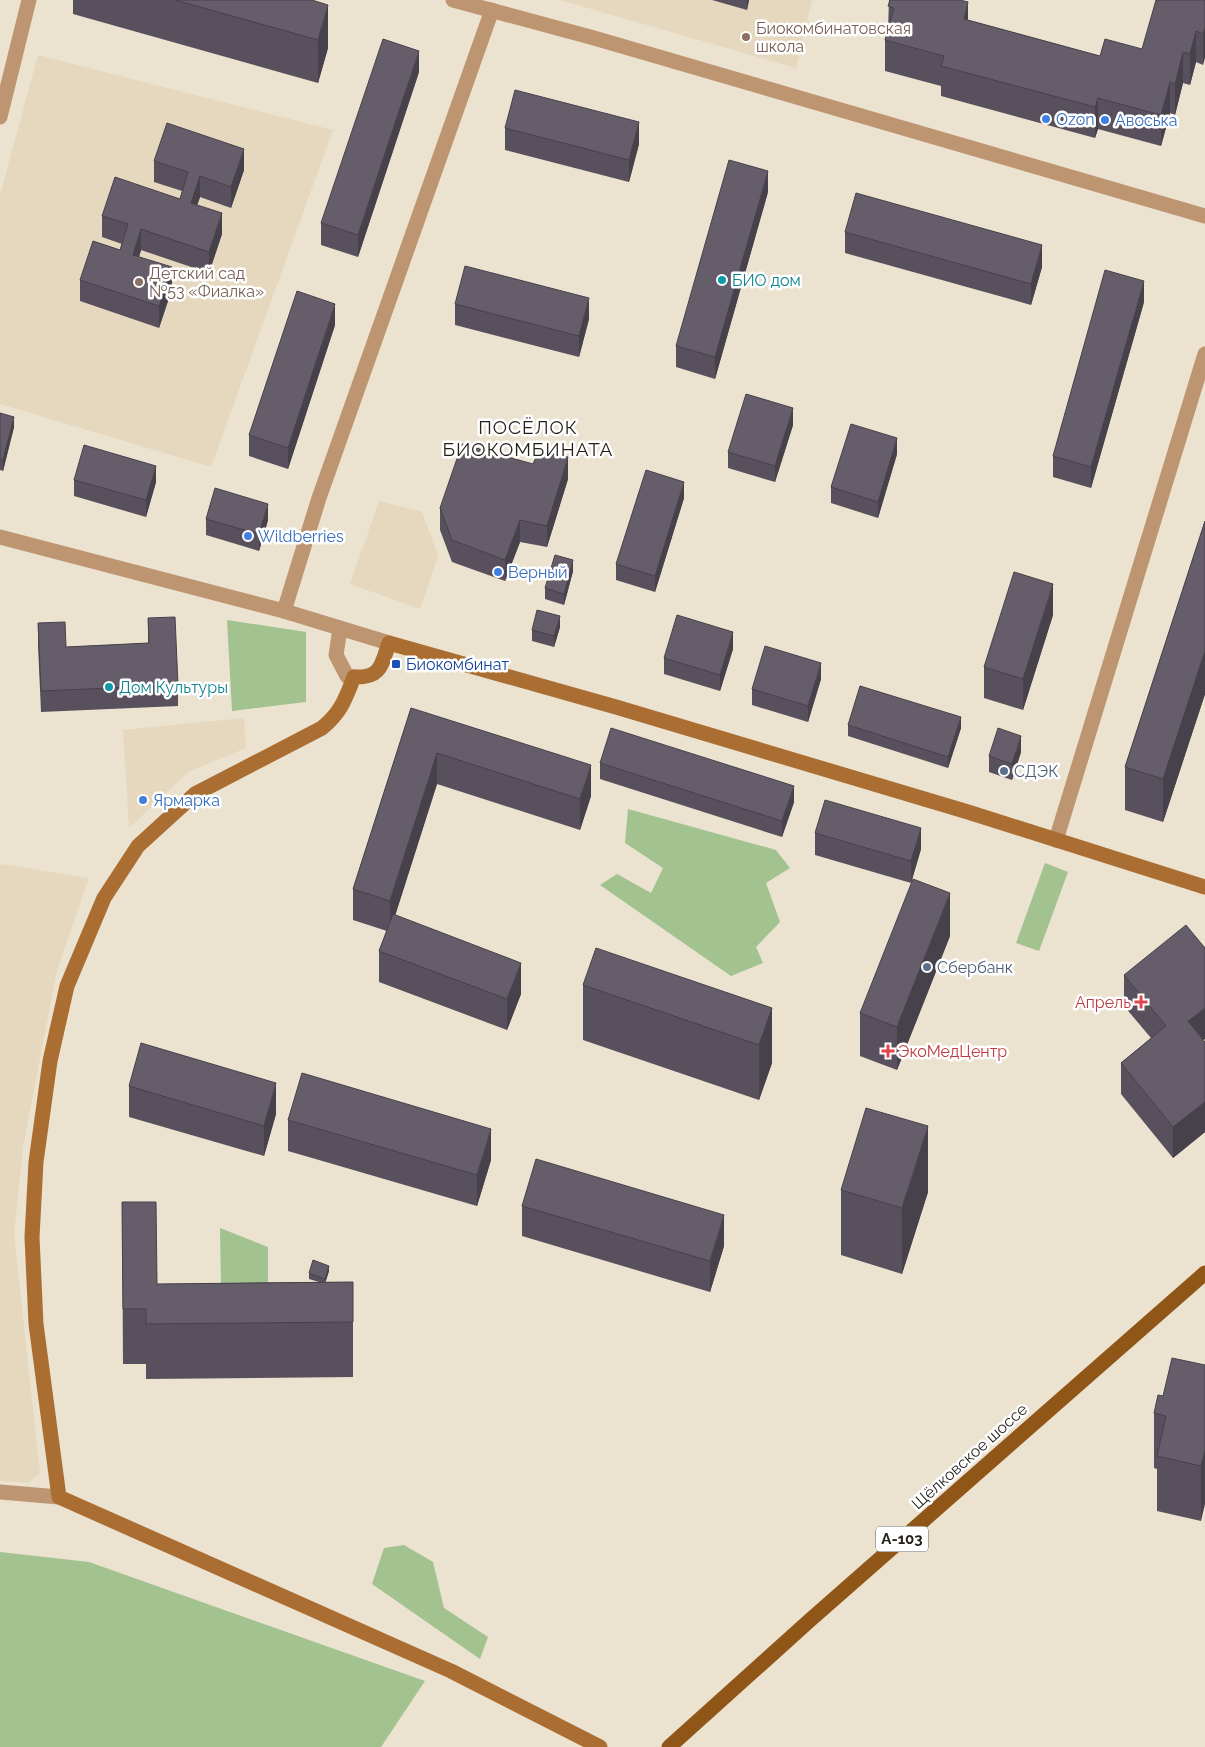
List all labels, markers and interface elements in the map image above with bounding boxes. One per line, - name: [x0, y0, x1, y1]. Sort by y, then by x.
- place label: Биокомбинатовская школа: [756, 19, 911, 56]
- marker: Биокомбинатовская школа: [740, 31, 752, 43]
- place label: Ozon: [1056, 110, 1095, 129]
- place label: Авоська: [1115, 111, 1178, 130]
- marker: Ozon: [1040, 113, 1052, 125]
- marker: Авоська: [1099, 114, 1111, 126]
- place label: Детский сад №53 «Фиалка»: [149, 264, 264, 301]
- place label: БИО дом: [732, 271, 801, 290]
- marker: БИО дом: [716, 274, 728, 286]
- marker: Детский сад №53 «Фиалка»: [133, 276, 145, 288]
- district label: ПОСЁЛОК БИОКОМБИНАТА: [443, 416, 613, 460]
- place label: Wildberries: [258, 527, 344, 546]
- marker: Wildberries: [242, 530, 254, 542]
- place label: Верный: [508, 563, 568, 582]
- marker: Верный: [492, 566, 504, 578]
- place label: Биокомбинат: [406, 655, 509, 674]
- marker: Биокомбинат: [390, 658, 402, 670]
- place label: Дом Культуры: [119, 678, 228, 697]
- marker: Дом Культуры: [103, 681, 115, 693]
- place label: СДЭК: [1014, 762, 1058, 781]
- marker: СДЭК: [998, 765, 1010, 777]
- place label: Ярмарка: [153, 791, 220, 810]
- marker: Ярмарка: [137, 794, 149, 806]
- place label: Сбербанк: [937, 958, 1013, 977]
- marker: Сбербанк: [921, 961, 933, 973]
- place label: Апрель: [1075, 993, 1131, 1012]
- marker: Апрель: [1135, 996, 1147, 1008]
- place label: ЭкоМедЦентр: [898, 1042, 1007, 1061]
- marker: ЭкоМедЦентр: [882, 1045, 894, 1057]
- street label: Щёлковское шоссе: [908, 1399, 1031, 1513]
- road number: А-103: [876, 1526, 928, 1552]

